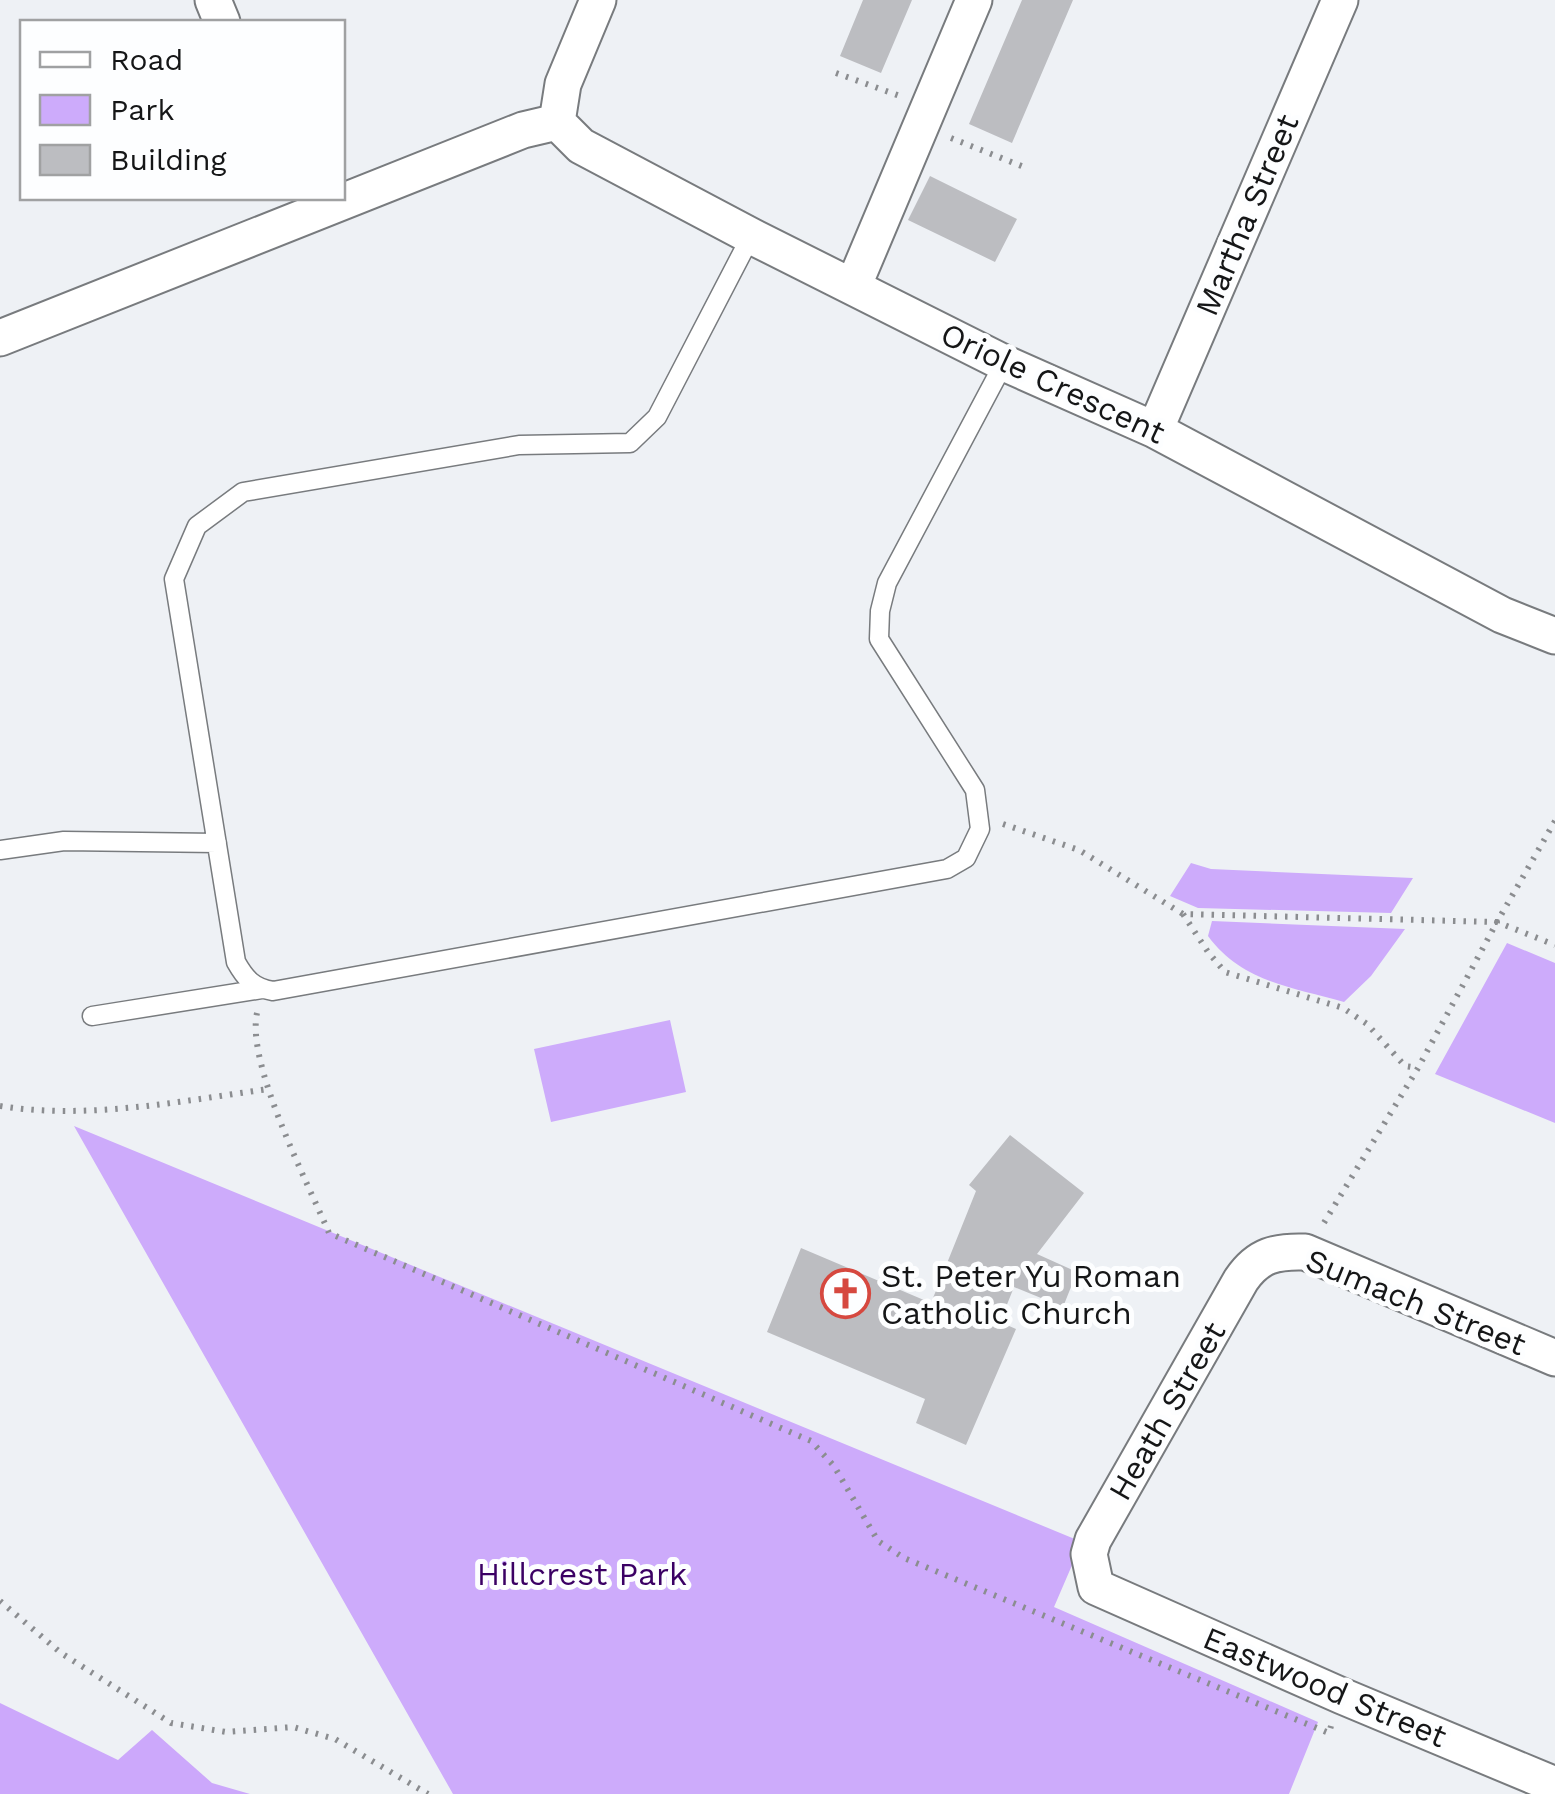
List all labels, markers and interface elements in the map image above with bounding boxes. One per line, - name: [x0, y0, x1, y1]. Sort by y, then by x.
- legend: [20, 20, 345, 200]
- text: Road: [110, 42, 183, 77]
- text: Park: [110, 92, 175, 127]
- street label: Martha Street: [1187, 109, 1307, 321]
- text: Building: [110, 142, 227, 177]
- street label: Oriole Crescent: [935, 314, 1171, 452]
- street label: Sumach Street: [1301, 1241, 1531, 1363]
- place label: St. Peter Yu Roman Catholic Church: [881, 1257, 1181, 1332]
- church icon: St. Peter Yu Roman Catholic Church: [820, 1268, 872, 1320]
- street label: Heath Street: [1101, 1315, 1233, 1507]
- park label: Hillcrest Park: [477, 1555, 687, 1593]
- street label: Eastwood Street: [1198, 1619, 1452, 1755]

